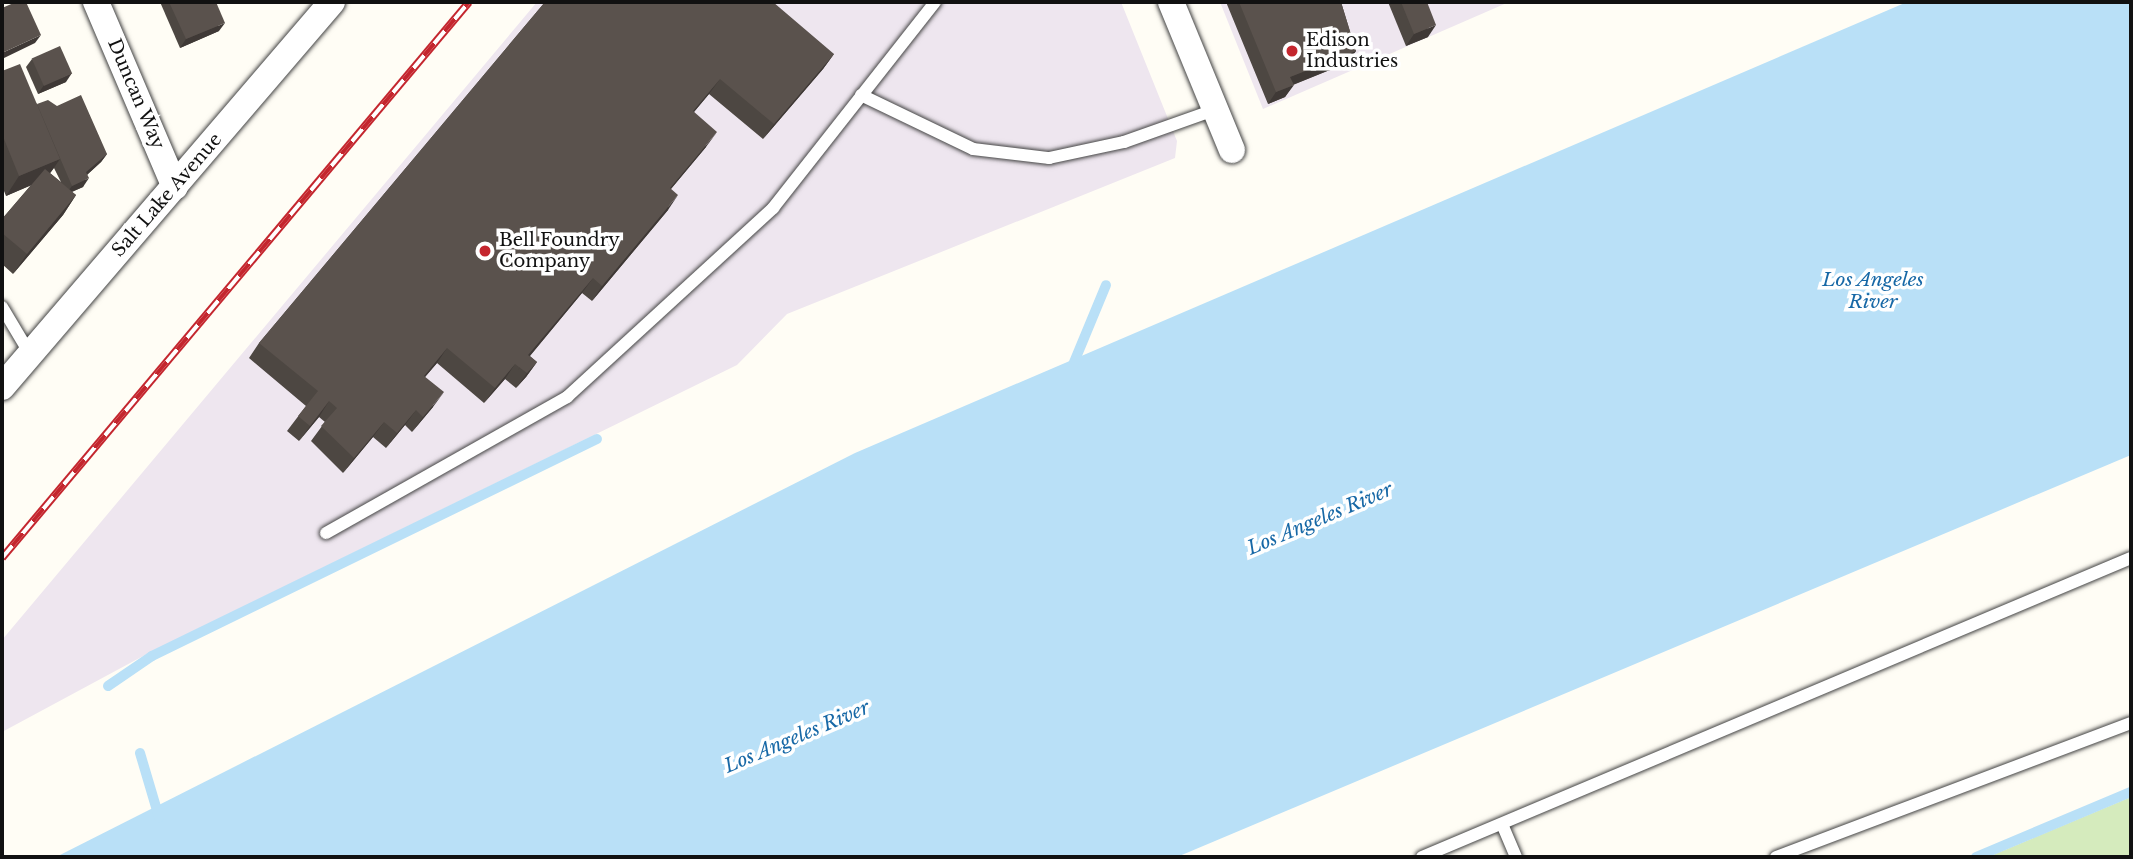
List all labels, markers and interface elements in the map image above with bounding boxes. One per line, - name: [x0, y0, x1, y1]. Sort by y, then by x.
- place label: Edison Industries: [1306, 30, 1398, 72]
- street label: Duncan Way: [103, 35, 169, 153]
- marker: Edison Industries: [1284, 43, 1300, 59]
- street label: Salt Lake Avenue: [107, 129, 227, 261]
- place label: Bell Foundry Company: [499, 230, 620, 272]
- marker: Bell Foundry Company: [477, 243, 493, 259]
- water label: Los Angeles River: [1822, 269, 1924, 313]
- water label: Los Angeles River: [1243, 478, 1397, 560]
- water label: Los Angeles River: [720, 696, 874, 778]

